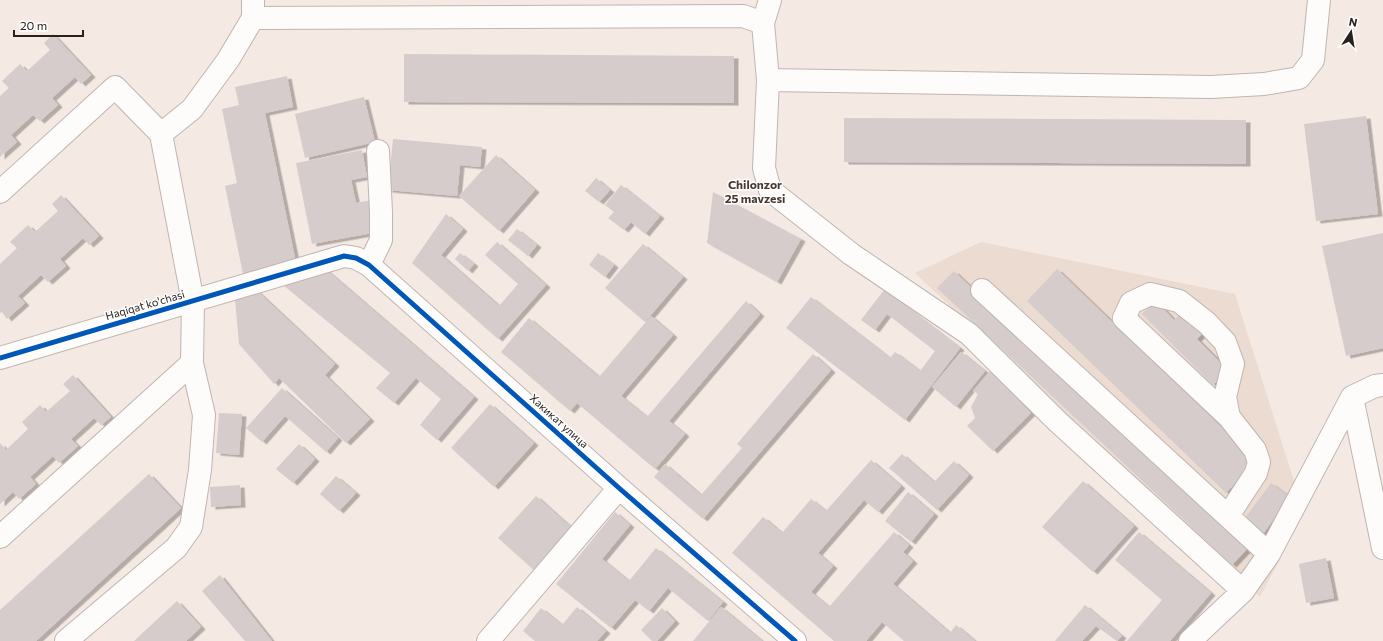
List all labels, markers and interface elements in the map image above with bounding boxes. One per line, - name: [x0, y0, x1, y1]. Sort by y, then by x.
- scale bar: [14, 12, 83, 38]
- north arrow: [1331, 12, 1371, 52]
- text: N: [1348, 15, 1359, 29]
- text: 20 m: [20, 18, 47, 32]
- district label: Chilonzor 25 mavzesi: [725, 177, 785, 205]
- street label: Haqiqat ko'chasi: [104, 287, 186, 322]
- street label: Хакикат улица: [527, 391, 591, 450]

